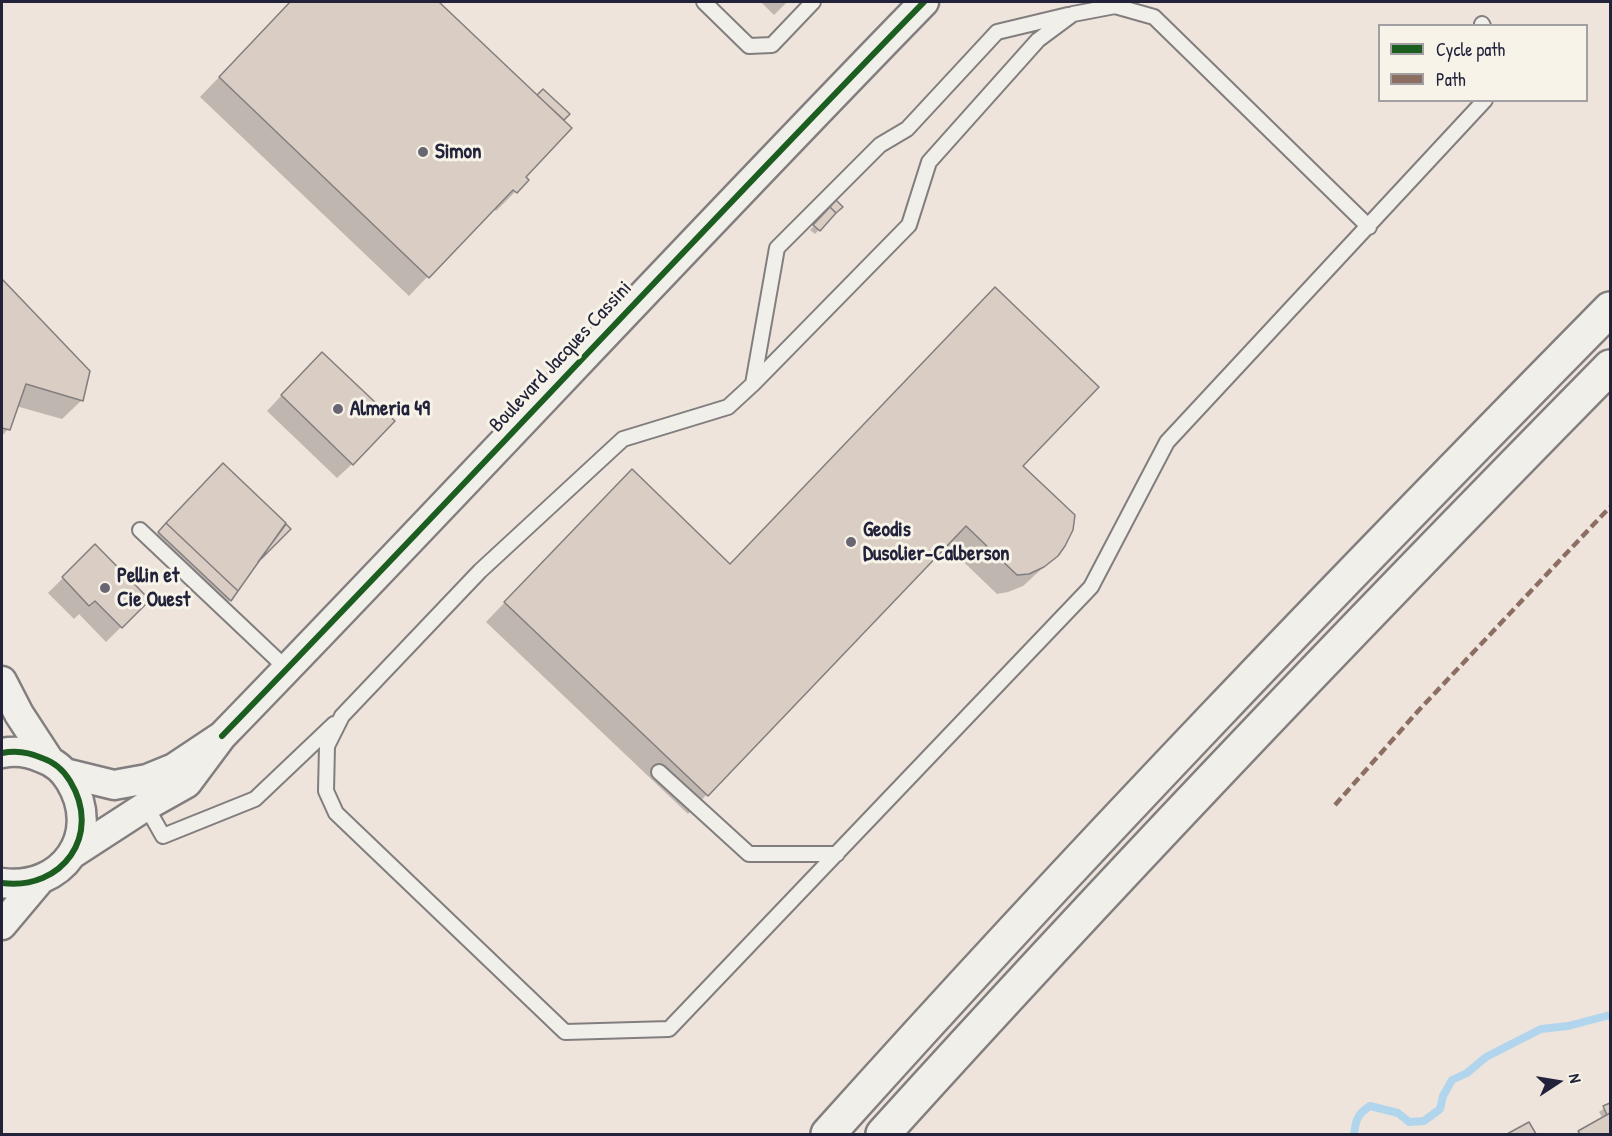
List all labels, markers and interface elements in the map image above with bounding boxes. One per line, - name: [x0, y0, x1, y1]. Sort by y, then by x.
- legend: [1378, 24, 1588, 102]
- text: Cycle path: [1436, 37, 1505, 62]
- text: Path: [1436, 67, 1465, 92]
- place label: Simon: [435, 139, 482, 165]
- marker: Simon: [416, 145, 430, 159]
- street label: Boulevard Jacques Cassini: [484, 276, 638, 438]
- place label: Almeria 49: [350, 396, 430, 422]
- marker: Almeria 49: [331, 402, 345, 416]
- place label: Geodis Dusolier-Calberson: [863, 517, 1010, 567]
- marker: Geodis Dusolier-Calberson: [844, 535, 858, 549]
- place label: Pellin et Cie Ouest: [117, 563, 190, 613]
- marker: Pellin et Cie Ouest: [98, 581, 112, 595]
- north arrow: [1528, 1052, 1588, 1112]
- text: N: [1564, 1072, 1587, 1085]

